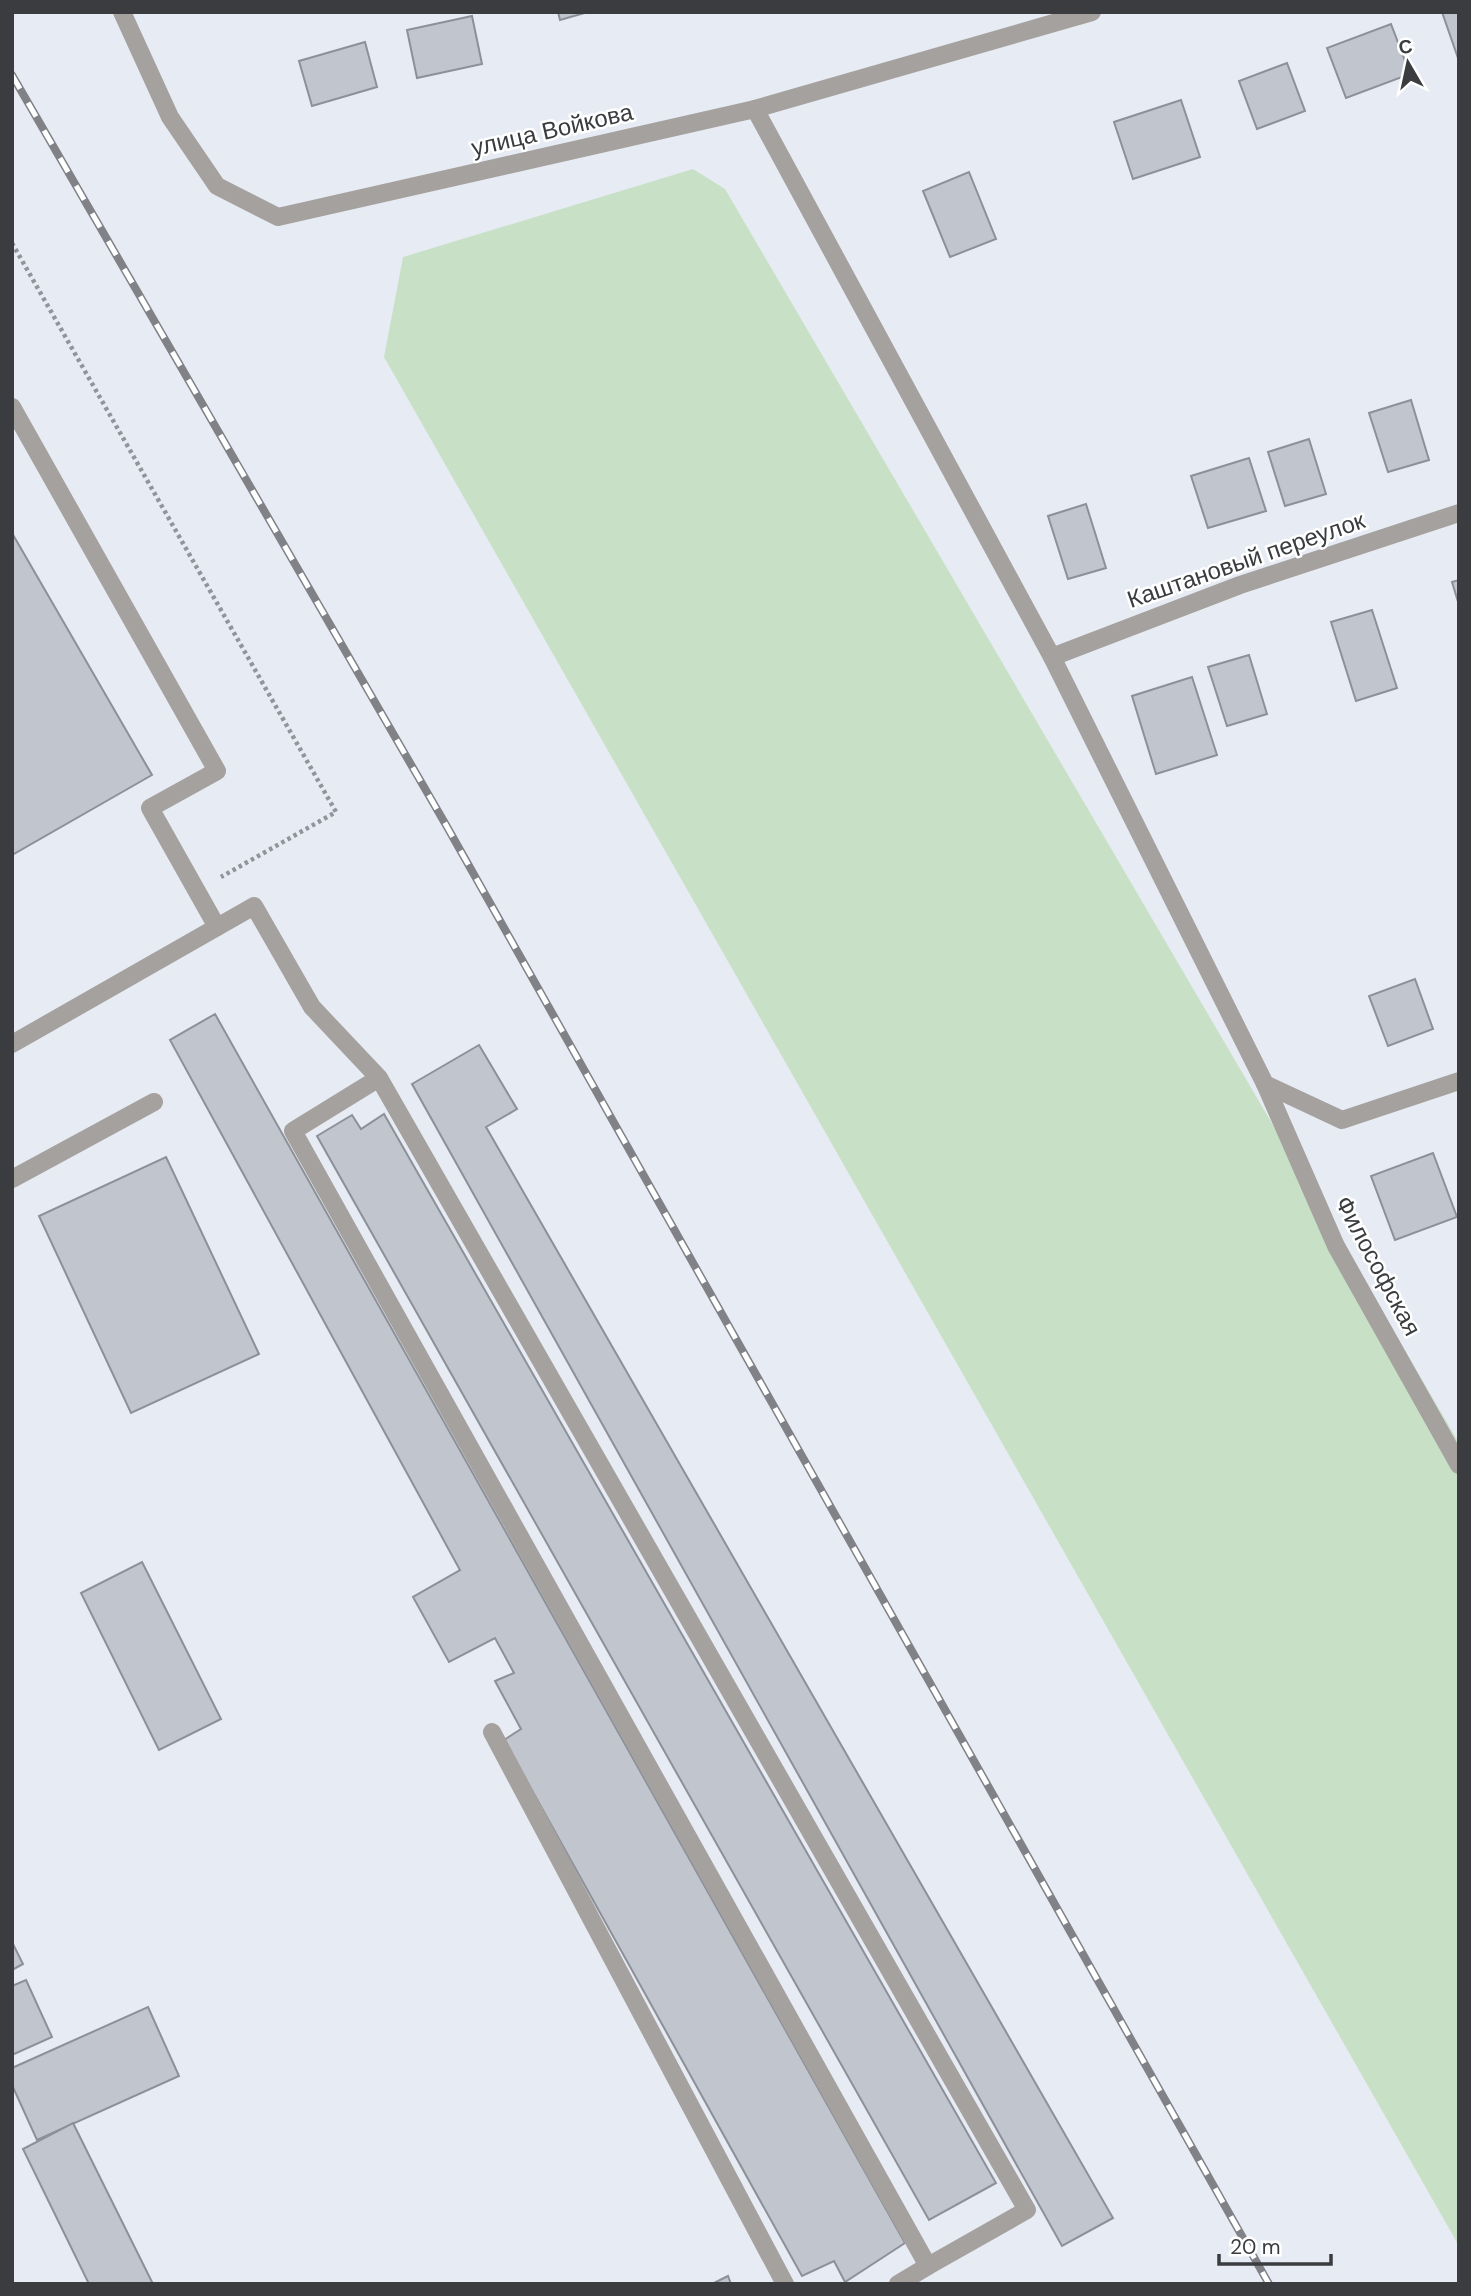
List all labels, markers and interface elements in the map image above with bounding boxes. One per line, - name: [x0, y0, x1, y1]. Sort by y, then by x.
- north arrow: [1373, 28, 1443, 98]
- text: С: [1397, 33, 1414, 60]
- street label: улица Войкова: [468, 96, 636, 163]
- street label: Каштановый переулок: [1123, 504, 1369, 615]
- street label: Философская: [1329, 1190, 1428, 1341]
- scale bar: [1219, 2222, 1331, 2266]
- text: 20 m: [1230, 2233, 1281, 2261]

